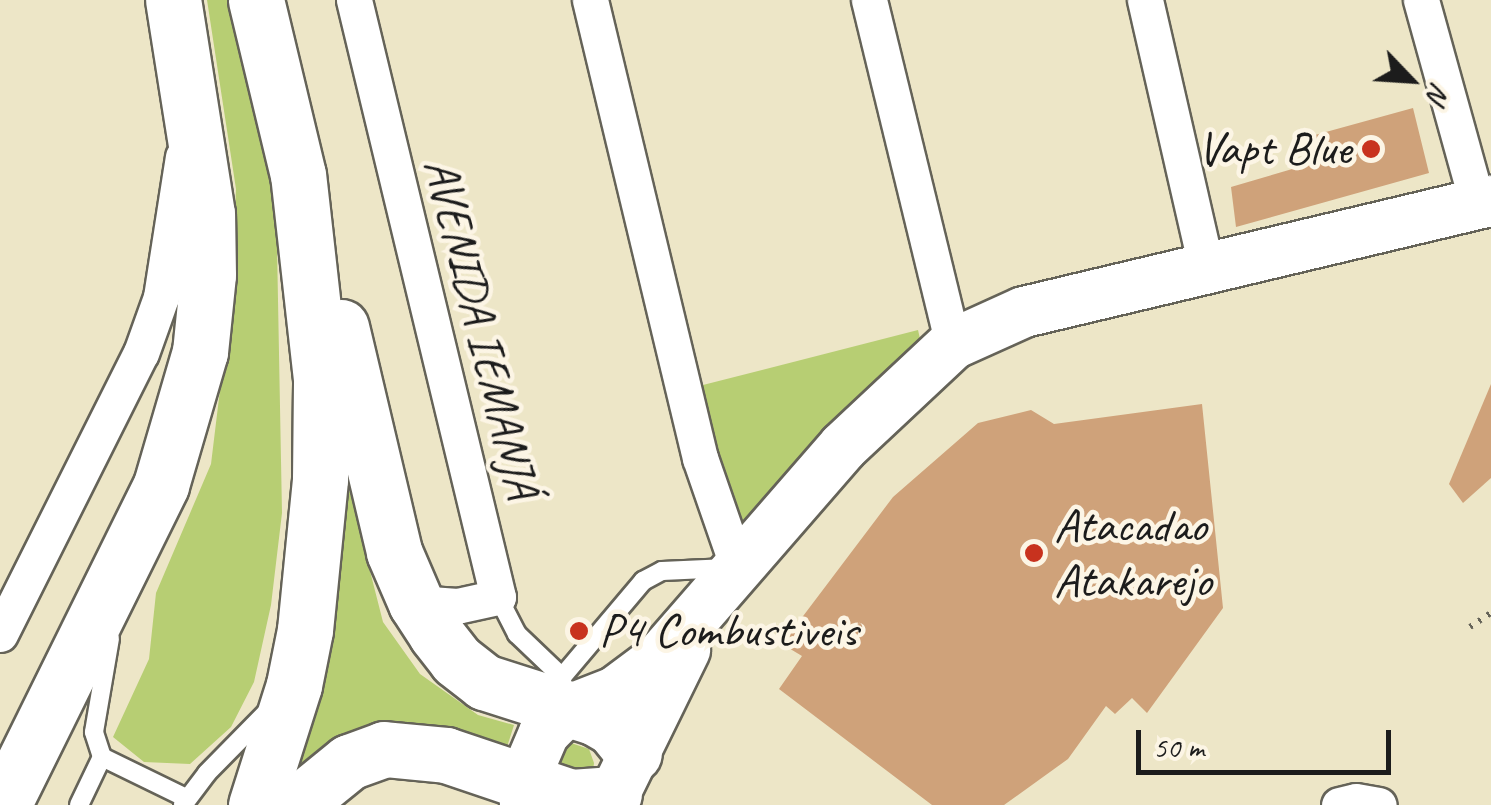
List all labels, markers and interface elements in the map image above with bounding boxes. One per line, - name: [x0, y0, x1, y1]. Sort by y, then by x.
- north arrow: [1361, 30, 1461, 130]
- text: N: [1419, 78, 1458, 108]
- place label: Vapt Blue: [1196, 120, 1351, 178]
- marker: Vapt Blue: [1360, 138, 1382, 160]
- street label: AVENIDA IEMANJÁ: [412, 152, 552, 504]
- place label: Atacadao Atakarejo: [1054, 496, 1211, 609]
- marker: Atacadao Atakarejo: [1023, 542, 1045, 564]
- place label: P4 Combustiveis: [599, 602, 858, 660]
- marker: P4 Combustiveis: [568, 620, 590, 642]
- scale bar: [1141, 710, 1396, 772]
- text: 50 m: [1153, 728, 1204, 766]

